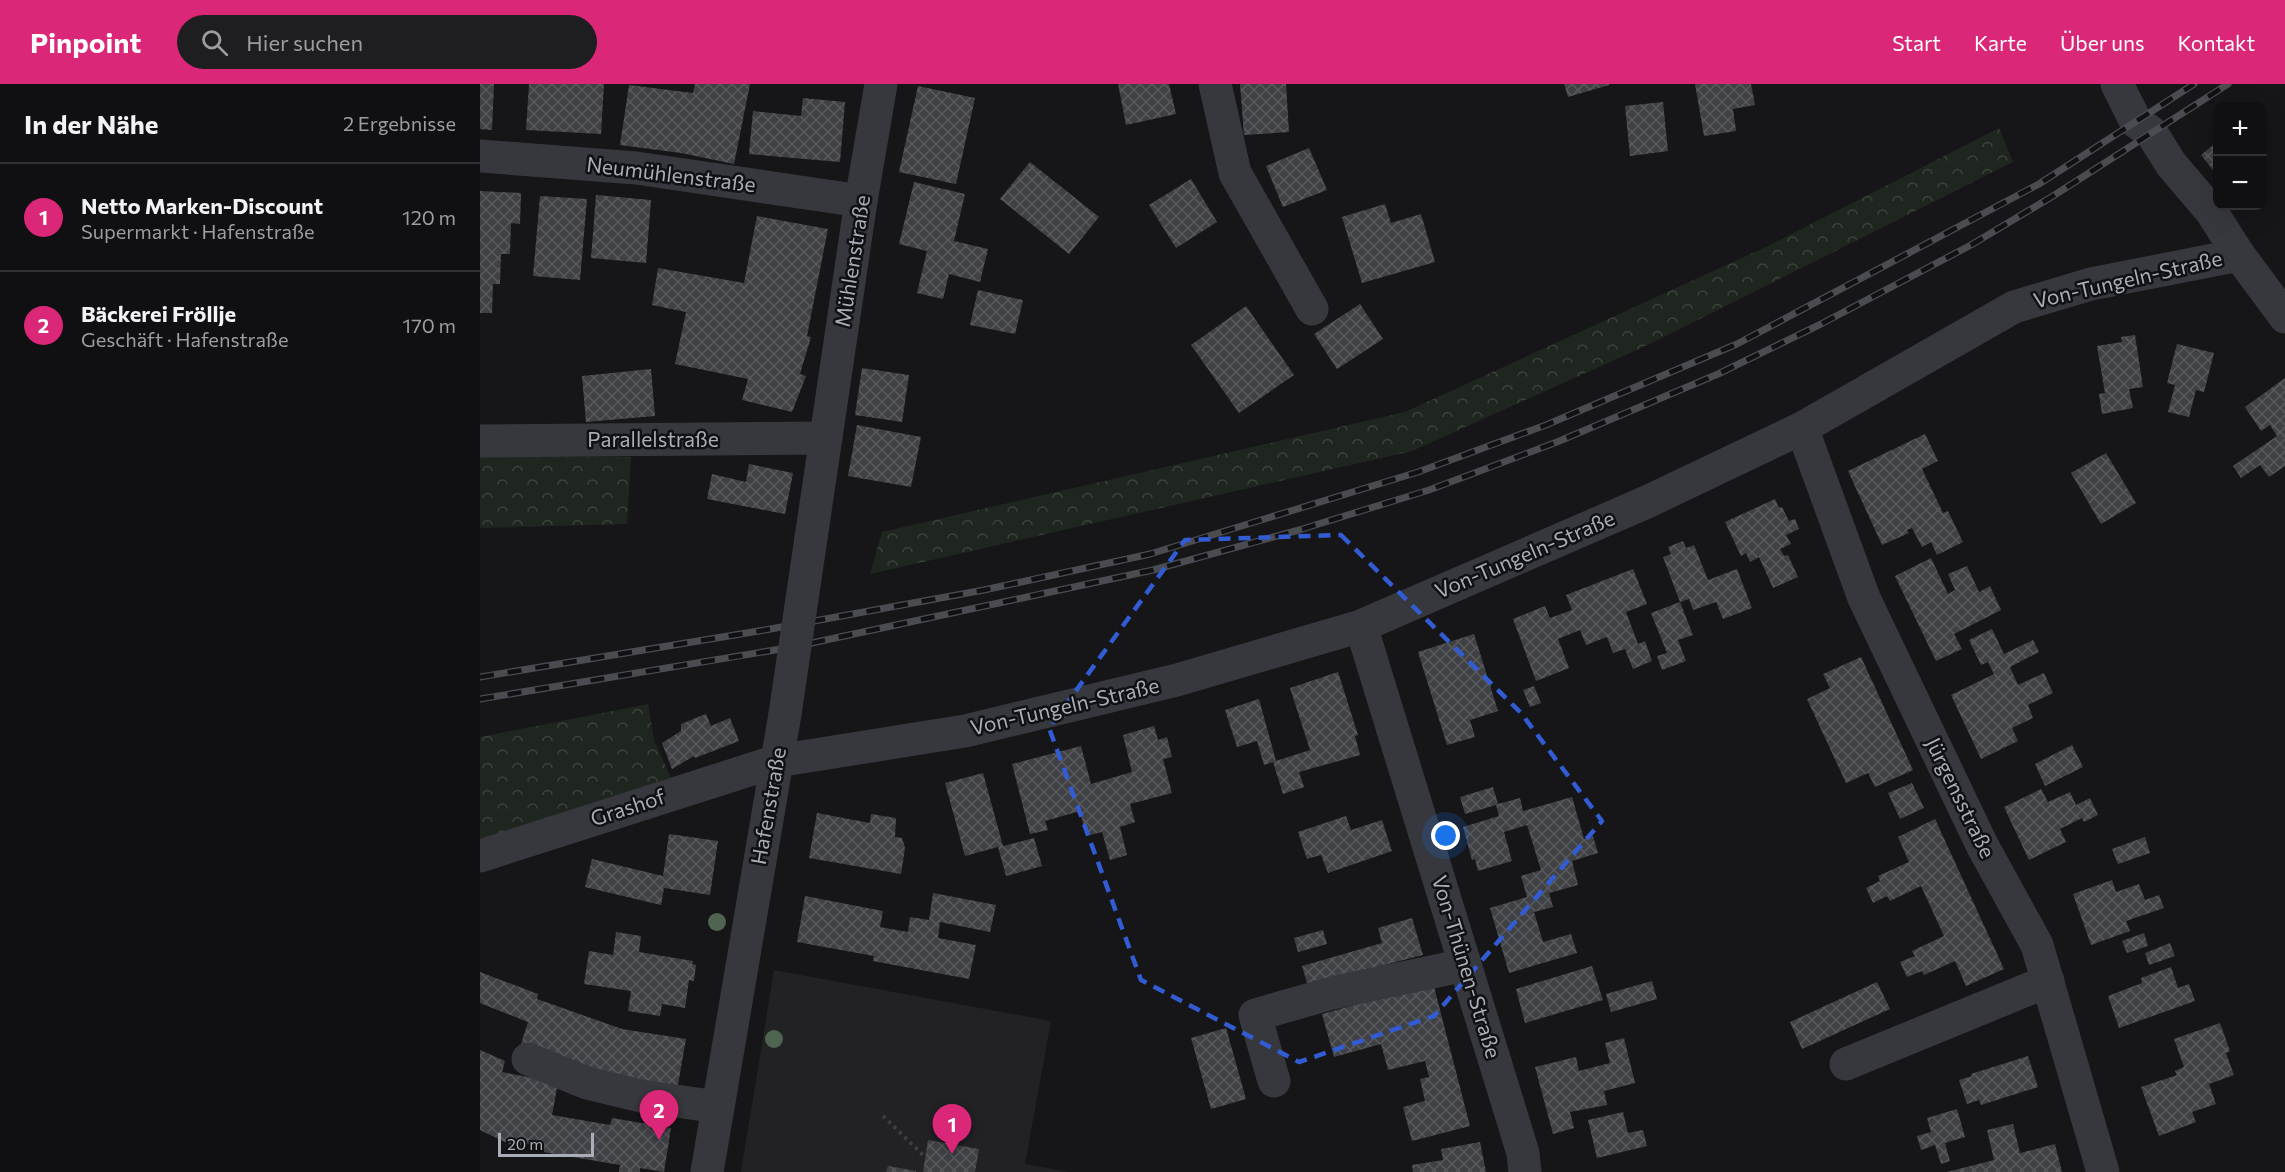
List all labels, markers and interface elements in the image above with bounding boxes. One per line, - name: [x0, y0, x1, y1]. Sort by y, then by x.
- search box: [177, 15, 597, 69]
- text: Pinpoint: [30, 25, 141, 59]
- icon: search: [198, 26, 231, 59]
- text: Hier suchen: [246, 29, 363, 56]
- text: Start: [1892, 30, 1941, 55]
- text: Karte: [1974, 30, 2027, 55]
- text: Über uns: [2060, 30, 2144, 55]
- text: Kontakt: [2177, 30, 2255, 55]
- map controls: [2213, 102, 2267, 210]
- button: +: [2213, 102, 2267, 156]
- text: In der Nähe: [24, 108, 159, 139]
- text: 2 Ergebnisse: [343, 111, 456, 135]
- street label: Neumühlenstraße: [585, 151, 757, 196]
- button: −: [2213, 156, 2267, 210]
- text: Netto Marken-Discount: [81, 192, 323, 219]
- street label: Mühlenstraße: [829, 193, 874, 329]
- text: 1: [39, 205, 48, 229]
- text: 120 m: [402, 205, 456, 229]
- text: Supermarkt · Hafenstraße: [81, 219, 315, 243]
- street label: Von-Tungeln-Straße: [2031, 245, 2224, 312]
- text: Bäckerei Fröllje: [81, 300, 236, 327]
- text: 2: [38, 313, 49, 337]
- text: 170 m: [403, 313, 456, 337]
- text: Geschäft · Hafenstraße: [81, 327, 289, 351]
- street label: Parallelstraße: [587, 426, 719, 451]
- street label: Von-Tungeln-Straße: [1431, 504, 1618, 603]
- street label: Von-Tungeln-Straße: [968, 672, 1161, 739]
- street label: Jürgensstraße: [1921, 733, 2001, 862]
- street label: Hafenstraße: [745, 745, 790, 866]
- street label: Grashof: [587, 783, 669, 830]
- your location: [1431, 821, 1460, 850]
- street label: Von-Thünen-Straße: [1428, 872, 1507, 1061]
- pin: 2: [640, 1090, 678, 1140]
- pin: 1: [932, 1104, 972, 1154]
- scale bar: [498, 1130, 594, 1158]
- text: 20 m: [507, 1134, 543, 1153]

